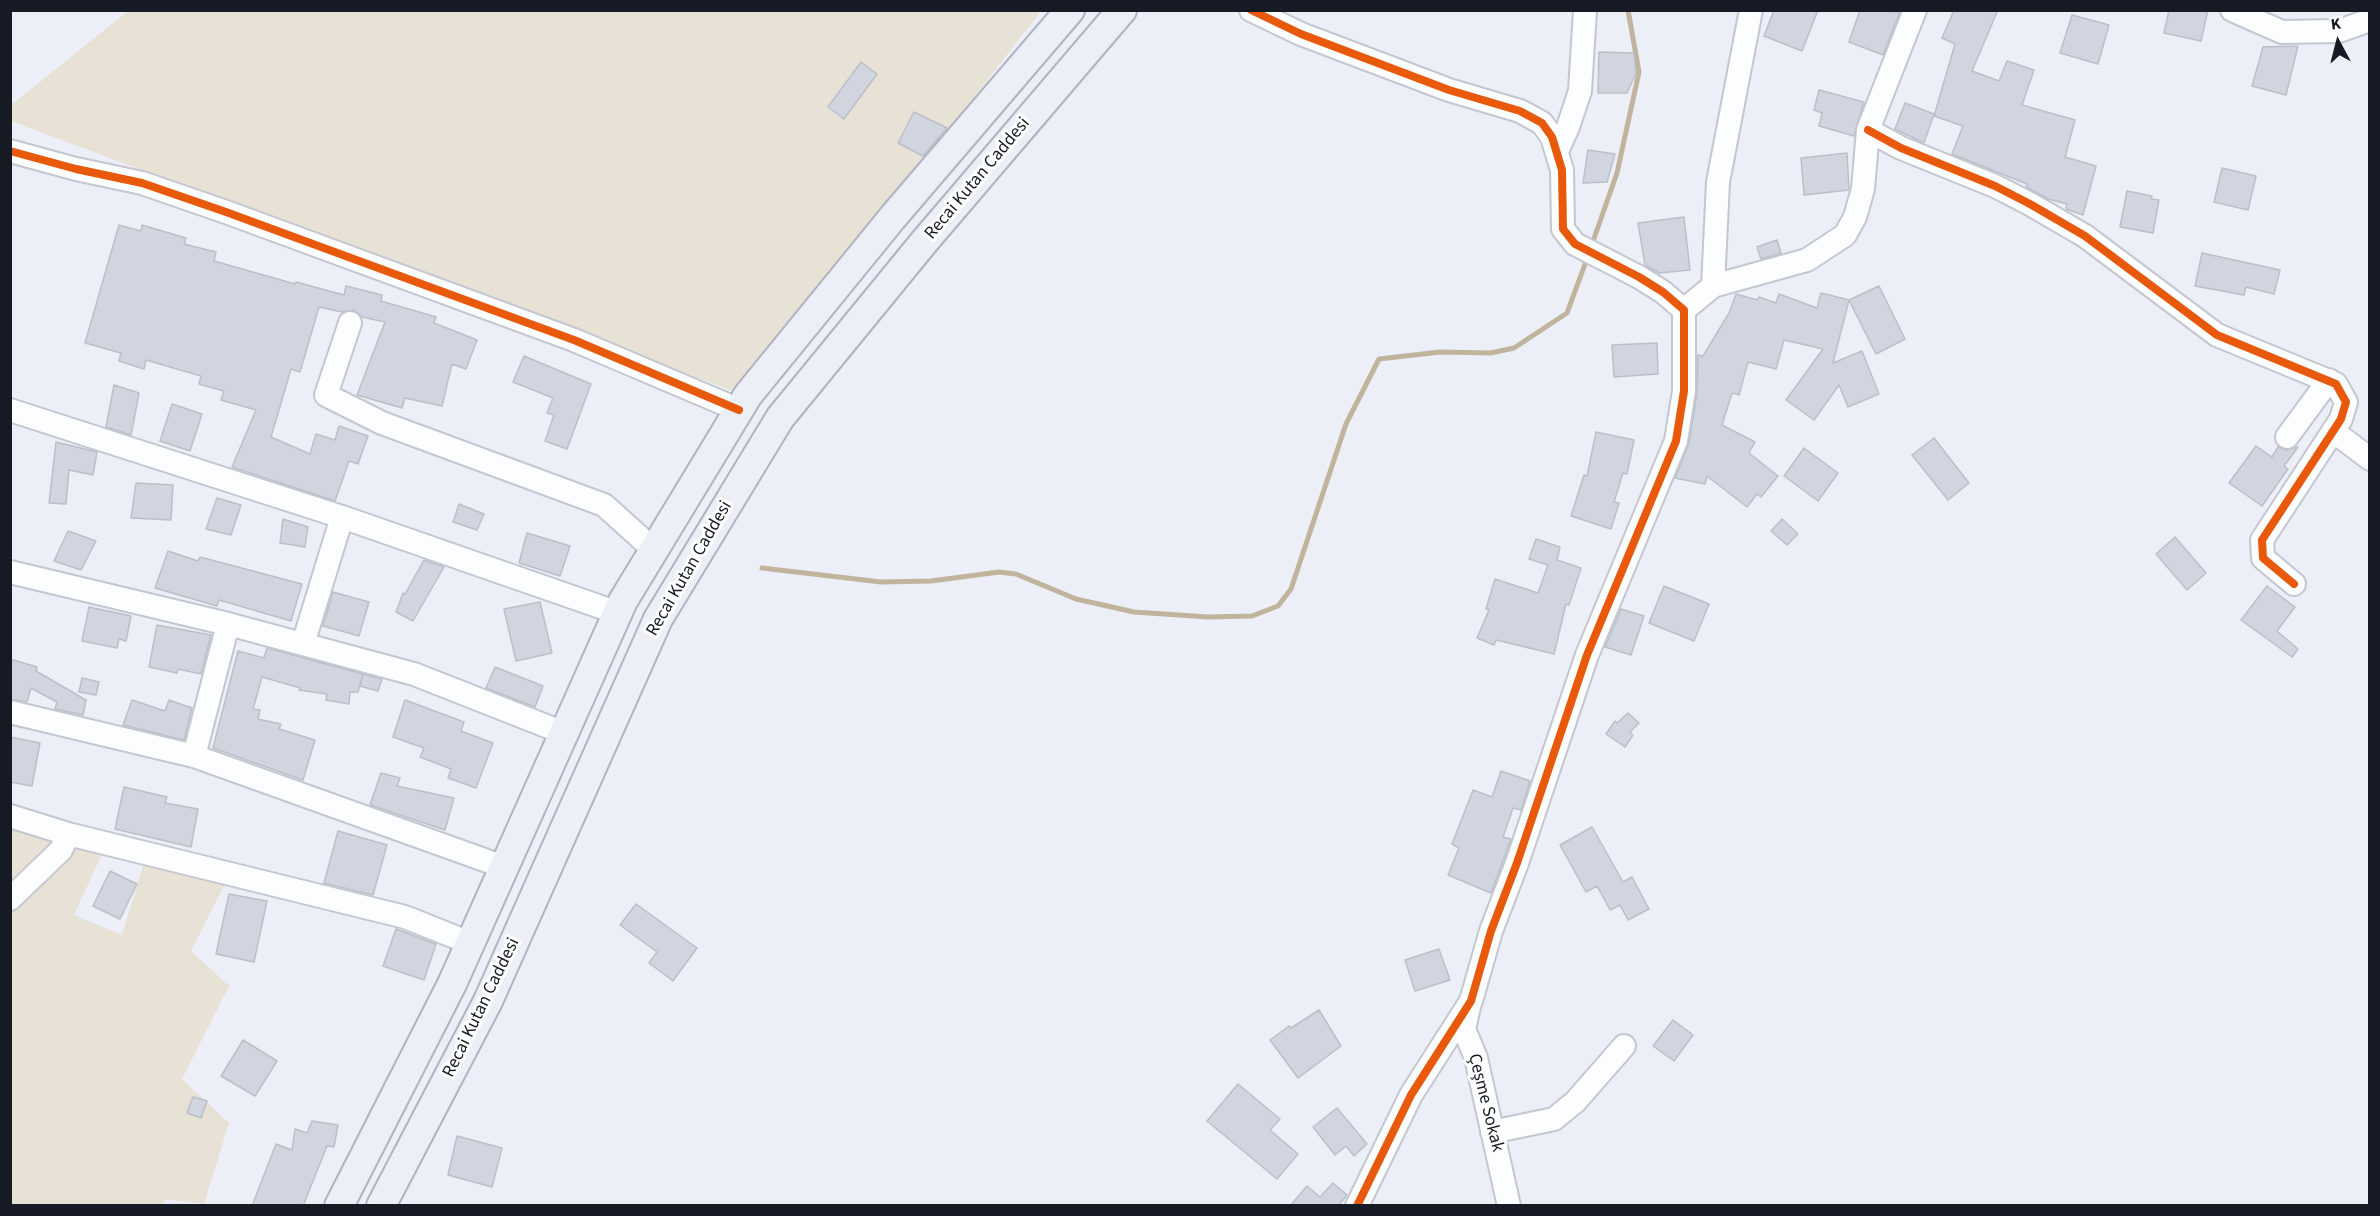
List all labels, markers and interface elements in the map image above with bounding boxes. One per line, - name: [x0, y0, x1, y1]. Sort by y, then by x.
- north arrow: [2308, 12, 2368, 72]
- text: K: [2330, 13, 2342, 36]
- street label: Recai Kutan Caddesi: [921, 114, 1035, 244]
- street label: Recai Kutan Caddesi: [643, 498, 737, 640]
- street label: Recai Kutan Caddesi: [439, 935, 525, 1081]
- street label: Çeşme Sokak: [1462, 1052, 1508, 1154]

